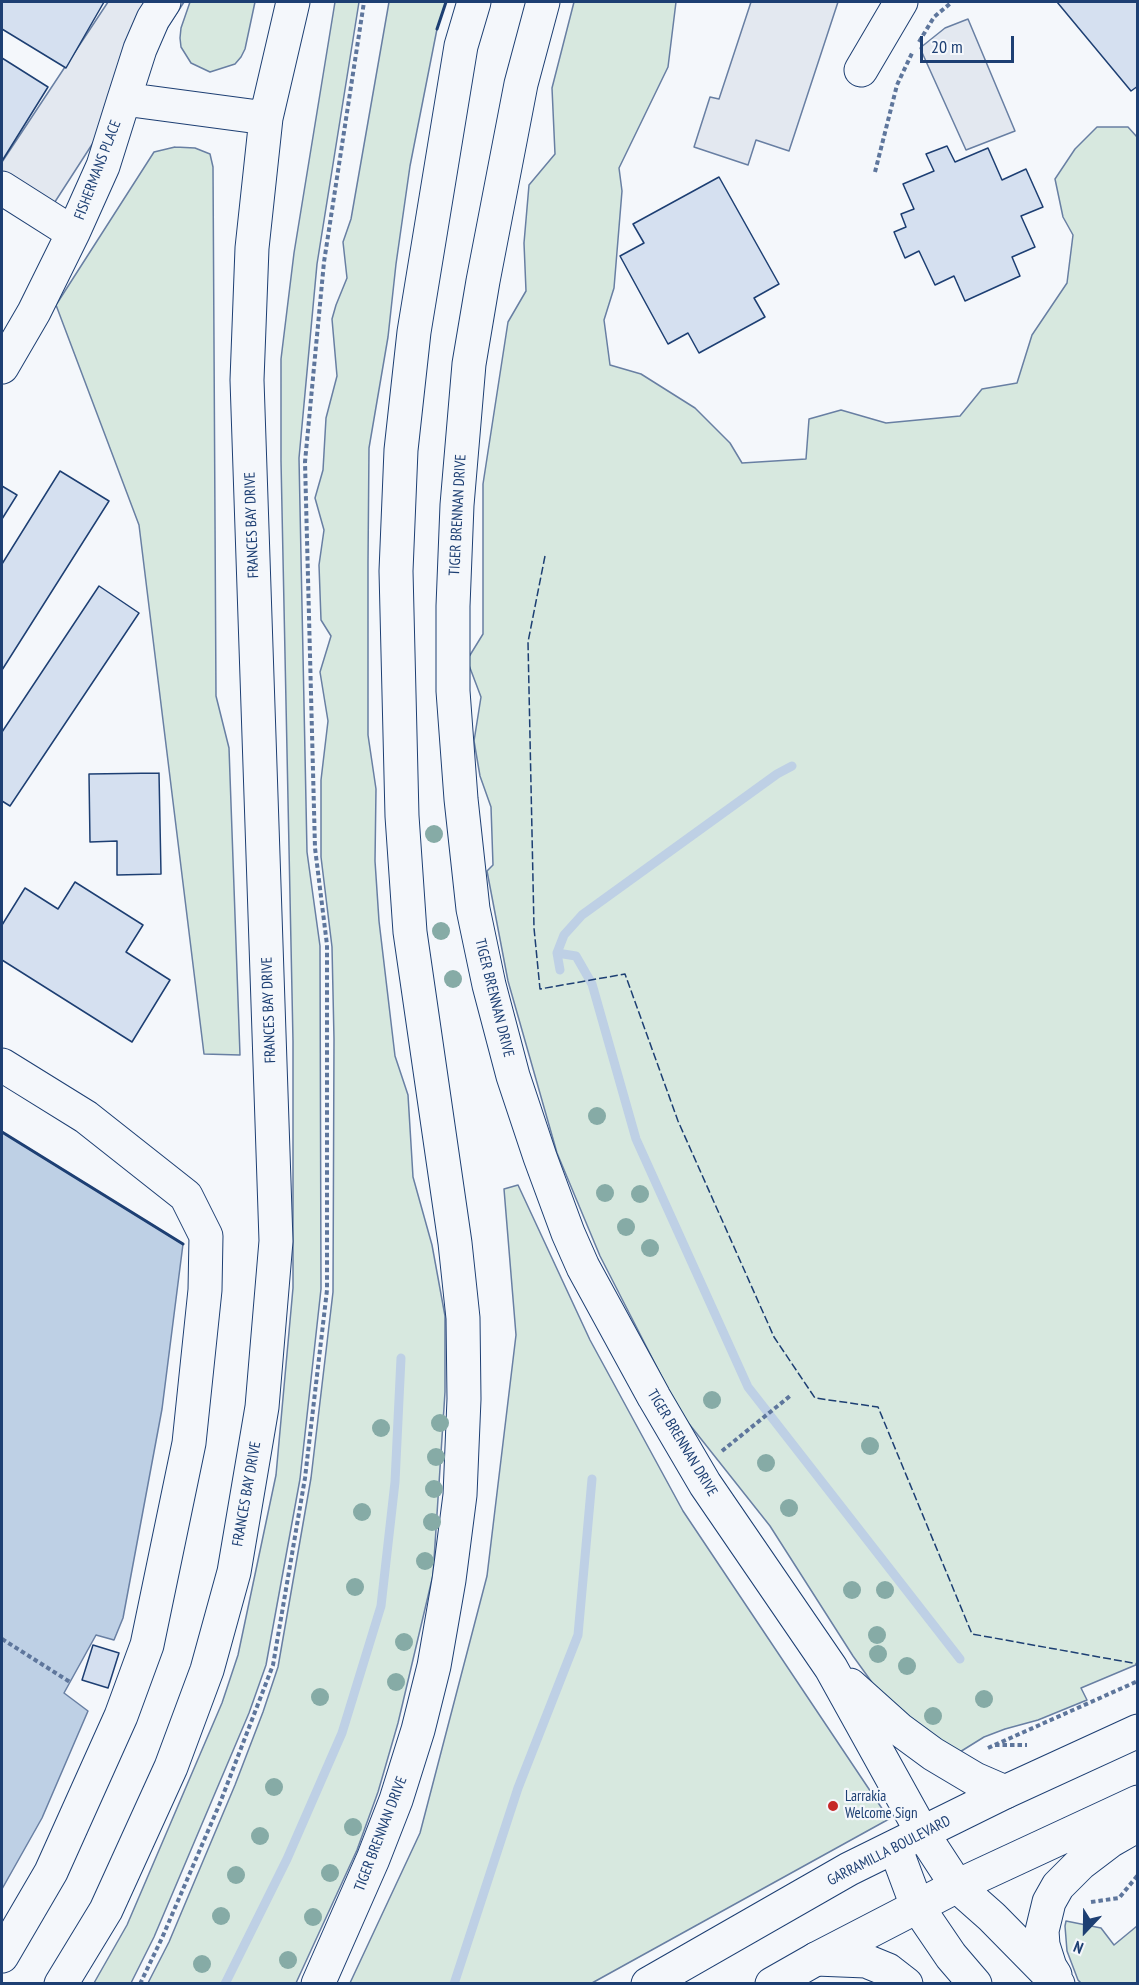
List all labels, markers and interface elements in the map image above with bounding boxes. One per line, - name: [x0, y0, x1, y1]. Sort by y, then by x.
- scale bar: [923, 24, 1018, 62]
- text: 20 m: [931, 35, 963, 58]
- street label: FISHERMANS PLACE: [71, 118, 125, 222]
- street label: TIGER BRENNAN DRIVE: [446, 454, 470, 576]
- street label: FRANCES BAY DRIVE: [241, 472, 263, 578]
- street label: TIGER BRENNAN DRIVE: [471, 937, 517, 1059]
- street label: FRANCES BAY DRIVE: [258, 957, 280, 1063]
- street label: TIGER BRENNAN DRIVE: [643, 1386, 721, 1500]
- street label: FRANCES BAY DRIVE: [229, 1440, 265, 1548]
- street label: TIGER BRENNAN DRIVE: [351, 1774, 411, 1894]
- place label: Larrakia Welcome Sign: [845, 1788, 918, 1823]
- marker: Larrakia Welcome Sign: [826, 1799, 840, 1813]
- street label: GARRAMILLA BOULEVARD: [824, 1812, 954, 1890]
- north arrow: [1055, 1901, 1115, 1961]
- text: N: [1071, 1937, 1086, 1959]

